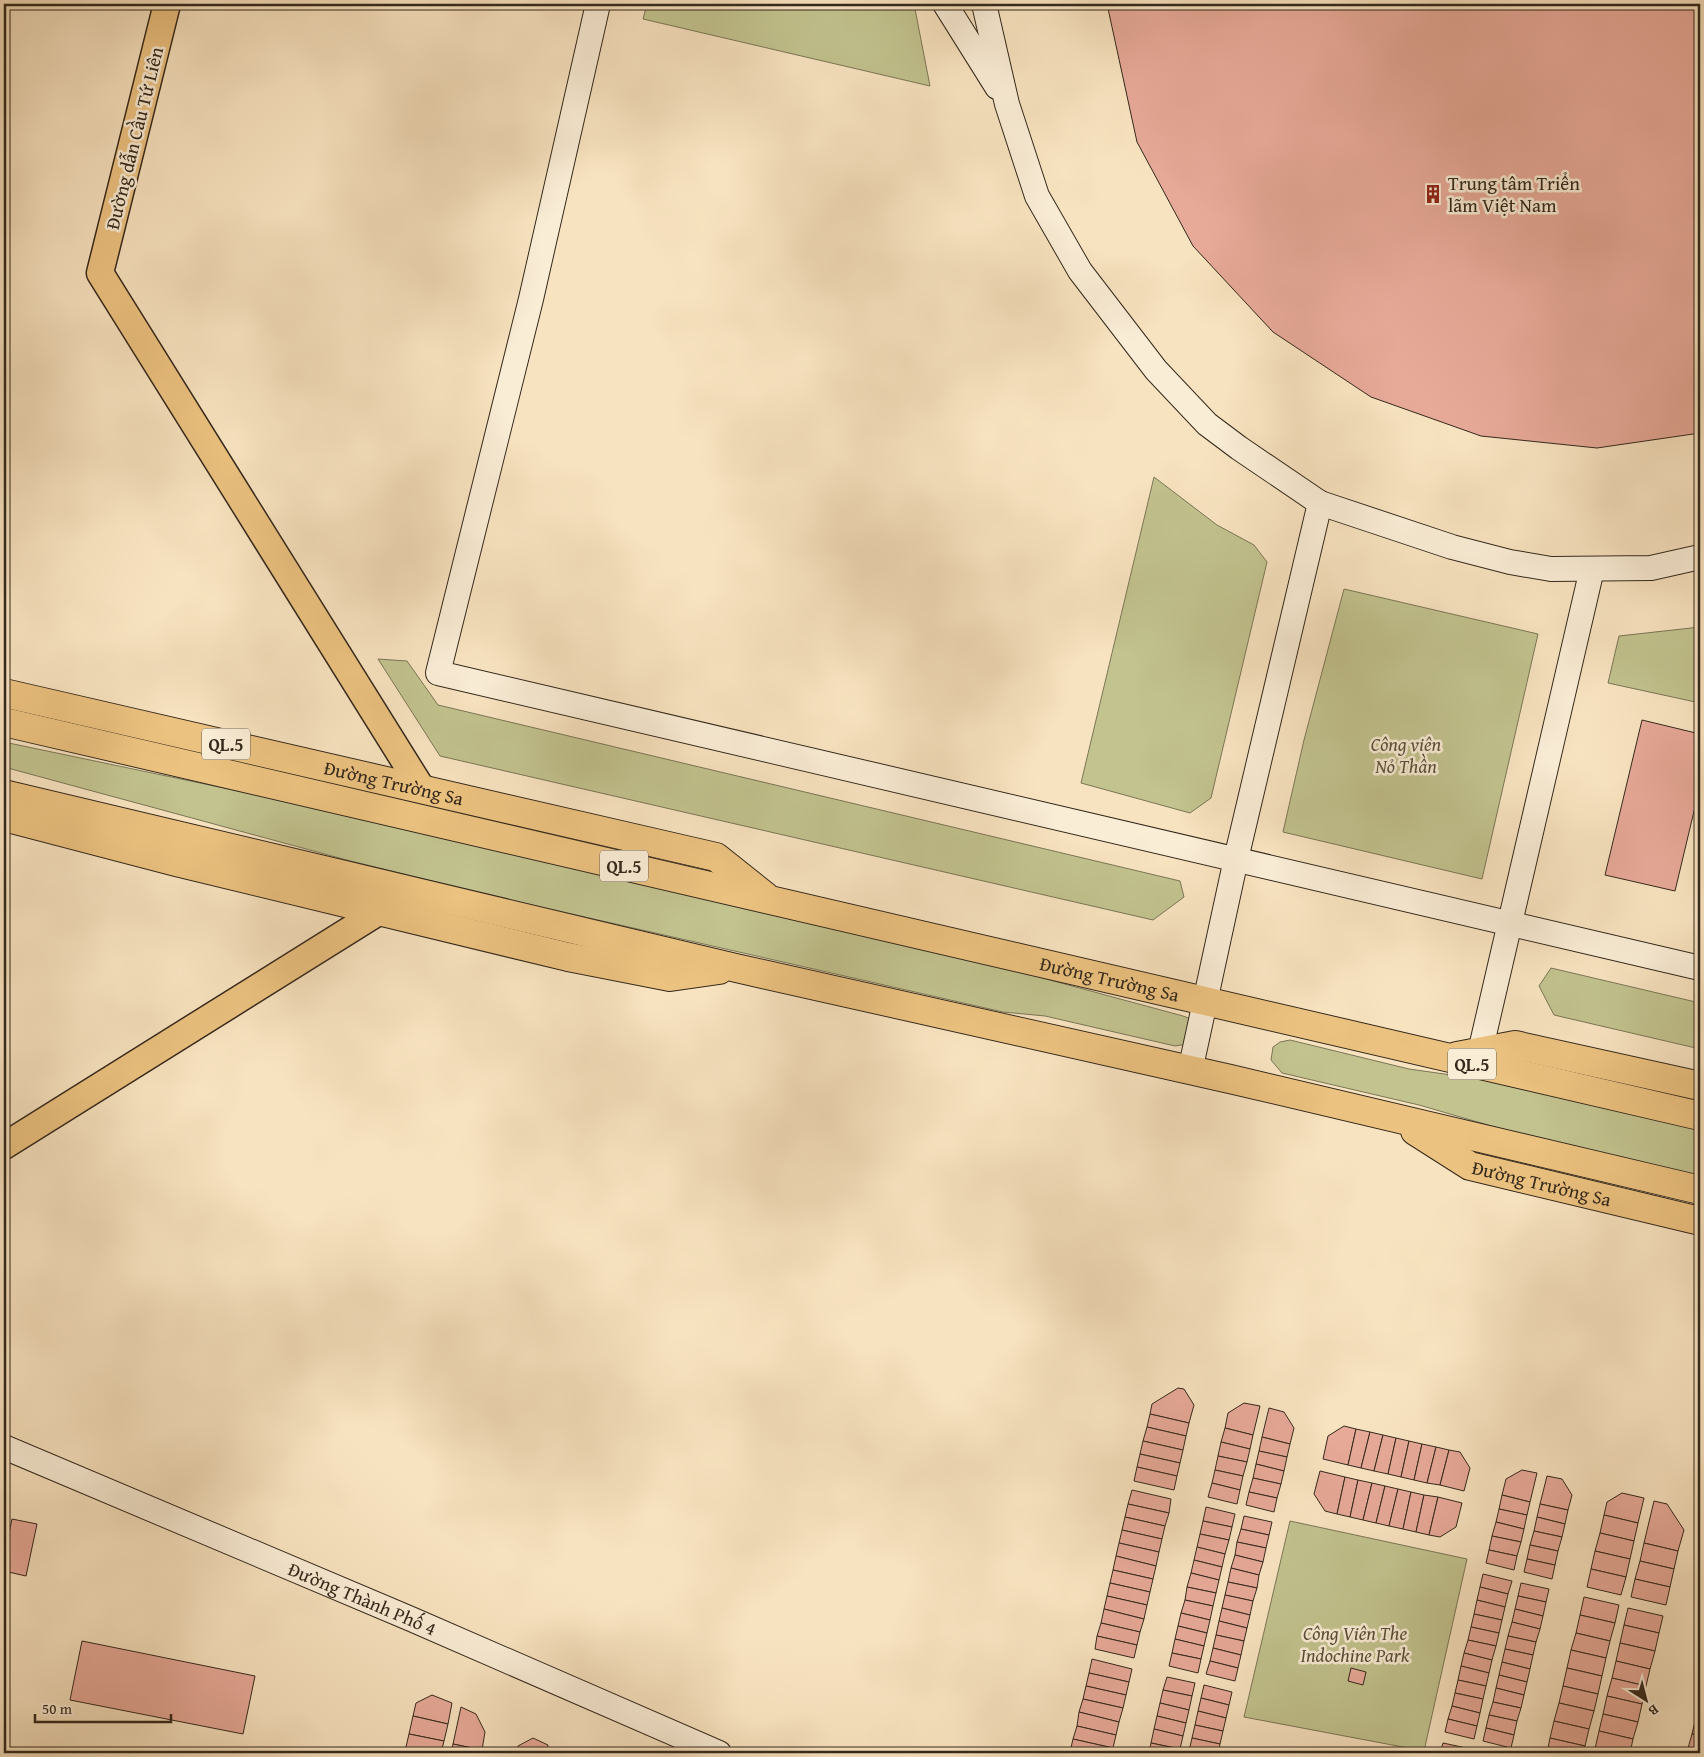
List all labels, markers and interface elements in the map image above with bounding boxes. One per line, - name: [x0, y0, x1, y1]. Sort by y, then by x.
- street label: Đường dẫn Cầu Tứ Liên: [98, 43, 170, 232]
- place label: Trung tâm Triển lãm Việt Nam: [1448, 169, 1580, 219]
- building icon: Trung tâm Triển lãm Việt Nam: [1422, 183, 1444, 205]
- road number: QL.5: [202, 729, 250, 760]
- park label: Công viên Nỏ Thần: [1371, 730, 1442, 780]
- street label: Đường Trường Sa: [321, 753, 466, 812]
- road number: QL.5: [600, 850, 648, 881]
- street label: Đường Trường Sa: [1037, 949, 1182, 1009]
- road number: QL.5: [1448, 1048, 1496, 1080]
- street label: Đường Trường Sa: [1469, 1153, 1614, 1213]
- street label: Đường Thành Phố 4: [284, 1555, 441, 1642]
- park label: Công Viên The Indochine Park: [1300, 1619, 1410, 1669]
- north arrow: [1622, 1674, 1672, 1724]
- scale bar: [35, 1692, 171, 1724]
- text: 50 m: [42, 1698, 73, 1719]
- text: B: [1644, 1700, 1663, 1721]

